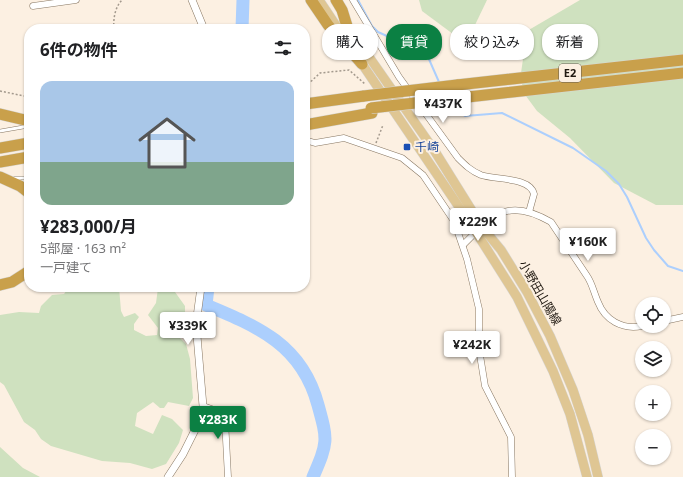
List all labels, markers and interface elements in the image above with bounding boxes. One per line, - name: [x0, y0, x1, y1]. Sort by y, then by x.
- chip: 購入: [322, 24, 378, 60]
- chip: 賃貸: [386, 24, 442, 60]
- chip: 絞り込み: [450, 24, 534, 60]
- chip: 新着: [542, 24, 598, 60]
- icon: filters: [272, 37, 294, 59]
- text: 6件の物件: [40, 38, 118, 61]
- road number: E2: [559, 64, 581, 82]
- pin: ¥437K: [415, 90, 471, 124]
- text: ¥437K: [424, 94, 462, 112]
- icon: home: [131, 107, 203, 179]
- place label: 千崎: [415, 138, 439, 155]
- marker: 千崎: [402, 142, 412, 152]
- pin: ¥229K: [450, 208, 506, 242]
- text: ¥229K: [459, 212, 497, 230]
- text: ¥283,000/月: [40, 215, 137, 238]
- pin: ¥160K: [560, 228, 616, 262]
- text: ¥160K: [569, 232, 607, 250]
- text: 5部屋 · 163 m²: [40, 239, 126, 257]
- street label: 小野田山陽線: [515, 257, 566, 328]
- text: 一戸建て: [40, 258, 92, 276]
- map controls: [635, 297, 671, 465]
- button: locate: [635, 297, 671, 333]
- pin: ¥339K: [160, 312, 216, 346]
- text: ¥339K: [169, 316, 207, 334]
- pin: ¥242K: [444, 331, 500, 365]
- text: ¥242K: [453, 335, 491, 353]
- button: layers: [635, 341, 671, 377]
- button: +: [635, 385, 671, 421]
- pin: ¥283K: [190, 406, 246, 440]
- text: ¥283K: [199, 410, 237, 428]
- button: −: [635, 429, 671, 465]

